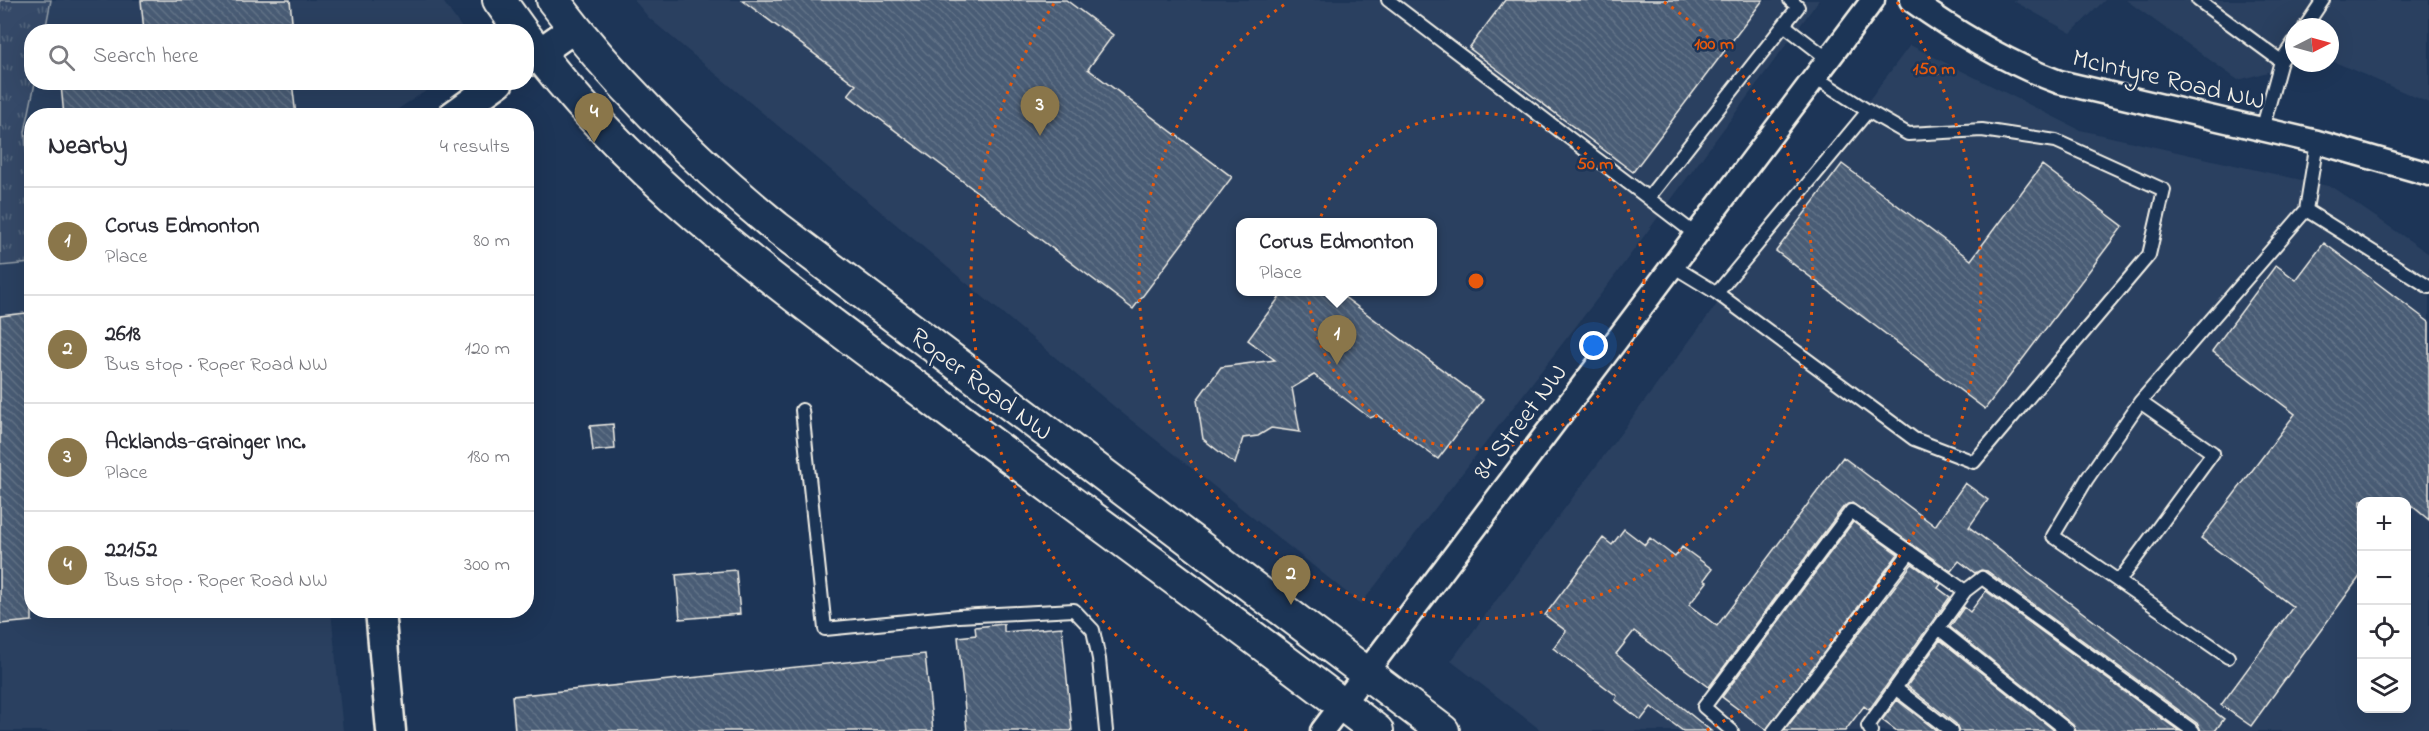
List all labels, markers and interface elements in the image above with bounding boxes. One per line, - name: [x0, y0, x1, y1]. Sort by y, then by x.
- north arrow: [2285, 18, 2339, 72]
- search box: [24, 24, 534, 90]
- text: 100 m: [1694, 32, 1734, 58]
- street label: McIntyre Road NW: [2068, 40, 2268, 122]
- icon: search: [45, 41, 78, 74]
- text: Search here: [93, 41, 198, 73]
- text: 150 m: [1913, 57, 1955, 83]
- pin: 3: [1020, 86, 1060, 136]
- pin: 4: [574, 94, 614, 143]
- text: Nearby: [48, 128, 127, 166]
- text: 4 results: [440, 133, 510, 162]
- text: 50 m: [1577, 152, 1613, 178]
- text: Corus Edmonton: [105, 211, 259, 243]
- popup: [1236, 218, 1437, 296]
- text: 1: [64, 227, 71, 256]
- text: 80 m: [473, 227, 510, 256]
- text: Corus Edmonton: [1259, 227, 1414, 259]
- text: Place: [105, 243, 147, 272]
- text: Place: [1259, 259, 1302, 288]
- centre of rings: [1466, 271, 1486, 291]
- pin: 1: [1318, 316, 1356, 365]
- text: 2618: [105, 319, 141, 351]
- street label: Roper Road NW: [901, 319, 1059, 451]
- your location: [1579, 331, 1608, 360]
- text: 2: [63, 335, 72, 364]
- text: 120 m: [465, 335, 510, 364]
- text: Bus stop · Roper Road NW: [105, 351, 327, 380]
- street label: 84 Street NW: [1465, 357, 1578, 489]
- text: Acklands-Grainger Inc.: [105, 427, 306, 459]
- text: 3: [63, 443, 72, 472]
- text: 180 m: [467, 443, 510, 472]
- text: Place: [105, 459, 147, 488]
- map controls: [2357, 497, 2411, 713]
- button: +: [2357, 497, 2411, 551]
- text: 22152: [105, 535, 157, 567]
- text: 4: [63, 551, 72, 580]
- text: 300 m: [464, 551, 510, 580]
- button: −: [2357, 551, 2411, 605]
- pin: 2: [1272, 556, 1310, 605]
- text: Bus stop · Roper Road NW: [105, 567, 327, 596]
- button: locate: [2357, 605, 2411, 659]
- button: layers: [2357, 659, 2411, 713]

